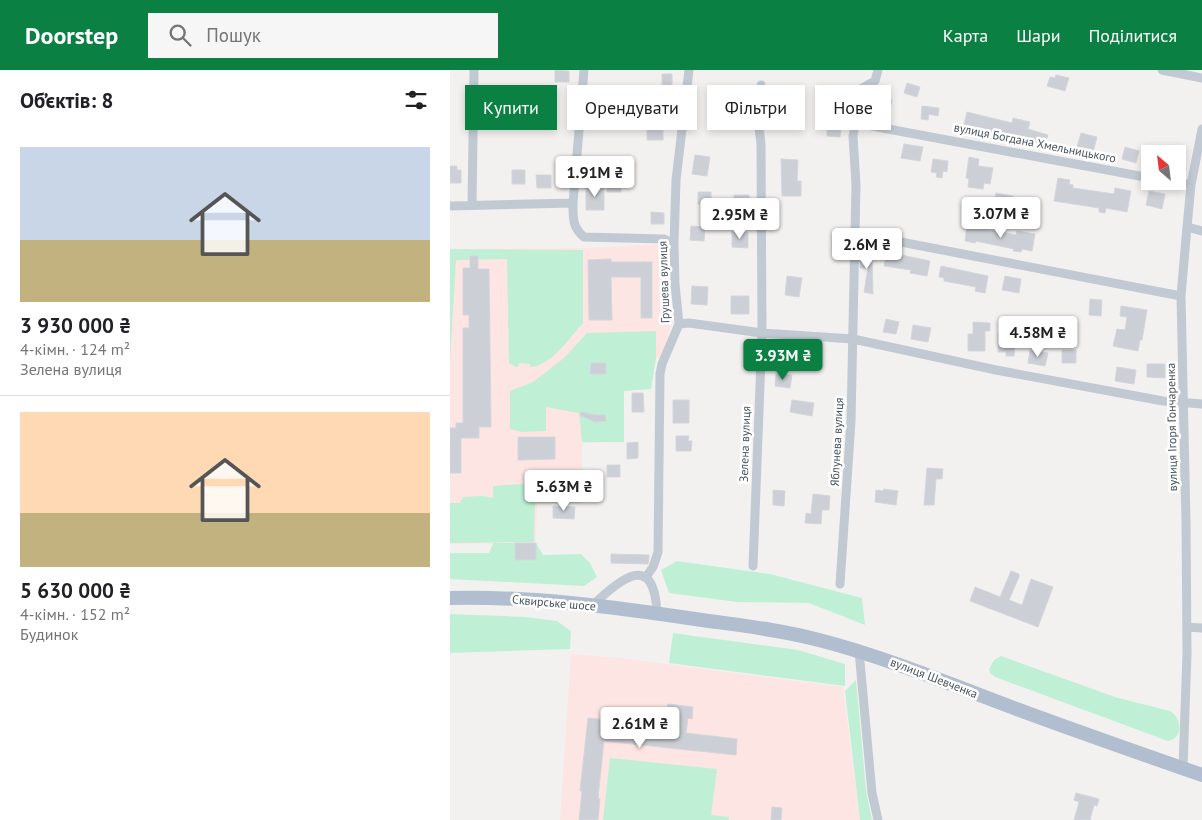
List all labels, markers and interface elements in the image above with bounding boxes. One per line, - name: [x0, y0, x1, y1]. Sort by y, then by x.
- search box: [148, 13, 498, 58]
- text: Doorstep: [25, 20, 118, 51]
- icon: search: [166, 21, 194, 49]
- text: Пошук: [206, 23, 261, 47]
- text: Карта: [943, 24, 988, 47]
- text: Шари: [1016, 24, 1060, 47]
- text: Поділитися: [1088, 24, 1177, 47]
- chip: Купити: [465, 85, 557, 130]
- chip: Орендувати: [567, 85, 697, 130]
- chip: Фільтри: [707, 85, 805, 130]
- chip: Нове: [815, 85, 891, 130]
- icon: filters: [402, 86, 430, 114]
- text: Об’єктів: 8: [20, 87, 113, 114]
- street label: вулиця Богдана Хмельницького: [953, 119, 1117, 166]
- north arrow: [1141, 145, 1186, 190]
- map controls: [1141, 145, 1186, 190]
- pin: 1.91M ₴: [549, 156, 641, 198]
- text: 1.91M ₴: [566, 162, 624, 182]
- icon: home: [180, 179, 270, 269]
- pin: 3.07M ₴: [955, 196, 1047, 239]
- pin: 2.95M ₴: [694, 198, 786, 240]
- text: 3.07M ₴: [972, 203, 1030, 223]
- text: 2.95M ₴: [711, 204, 769, 224]
- pin: 2.6M ₴: [826, 228, 908, 270]
- text: 2.6M ₴: [843, 234, 891, 254]
- street label: Грушева вулиця: [655, 241, 672, 323]
- text: 3 930 000 ₴: [20, 312, 131, 339]
- pin: 4.58M ₴: [992, 316, 1084, 358]
- text: 4.58M ₴: [1009, 322, 1067, 342]
- pin: 3.93M ₴: [737, 338, 829, 381]
- text: 4-кімн. · 124 m²: [20, 339, 130, 359]
- text: 3.93M ₴: [754, 345, 812, 365]
- text: Зелена вулиця: [20, 359, 122, 379]
- street label: вулиця Ігоря Гончаренка: [1163, 363, 1180, 491]
- street label: Яблунева вулиця: [827, 397, 846, 487]
- street label: Зелена вулиця: [736, 406, 753, 482]
- icon: home: [180, 445, 270, 535]
- pin: 5.63M ₴: [518, 470, 610, 512]
- text: 5.63M ₴: [535, 476, 593, 496]
- text: 5 630 000 ₴: [20, 577, 131, 604]
- street label: Сквирське шосе: [512, 591, 597, 614]
- text: 4-кімн. · 152 m²: [20, 604, 130, 624]
- text: Будинок: [20, 624, 78, 644]
- street label: вулиця Шевченка: [888, 654, 980, 701]
- pin: 2.61M ₴: [594, 706, 686, 749]
- text: 2.61M ₴: [611, 713, 669, 733]

